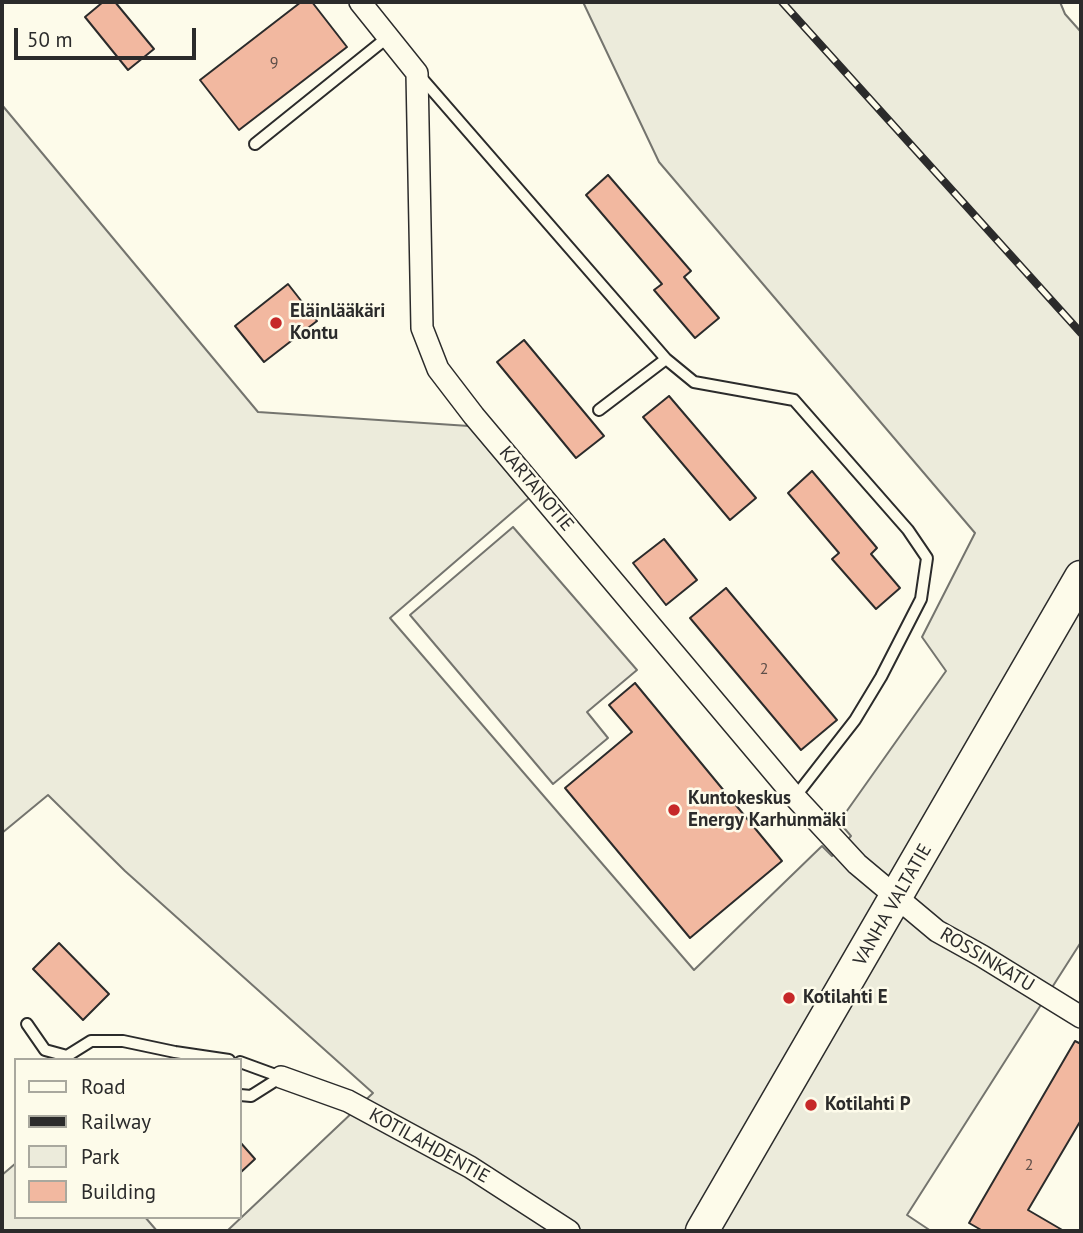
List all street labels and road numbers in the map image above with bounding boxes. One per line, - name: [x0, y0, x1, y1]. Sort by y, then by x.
- street label: KARTANOTIE: [494, 442, 578, 536]
- street label: VANHA VALTATIE: [849, 840, 937, 970]
- street label: ROSSINKATU: [936, 923, 1038, 997]
- street label: KOTILAHDENTIE: [365, 1103, 493, 1189]

